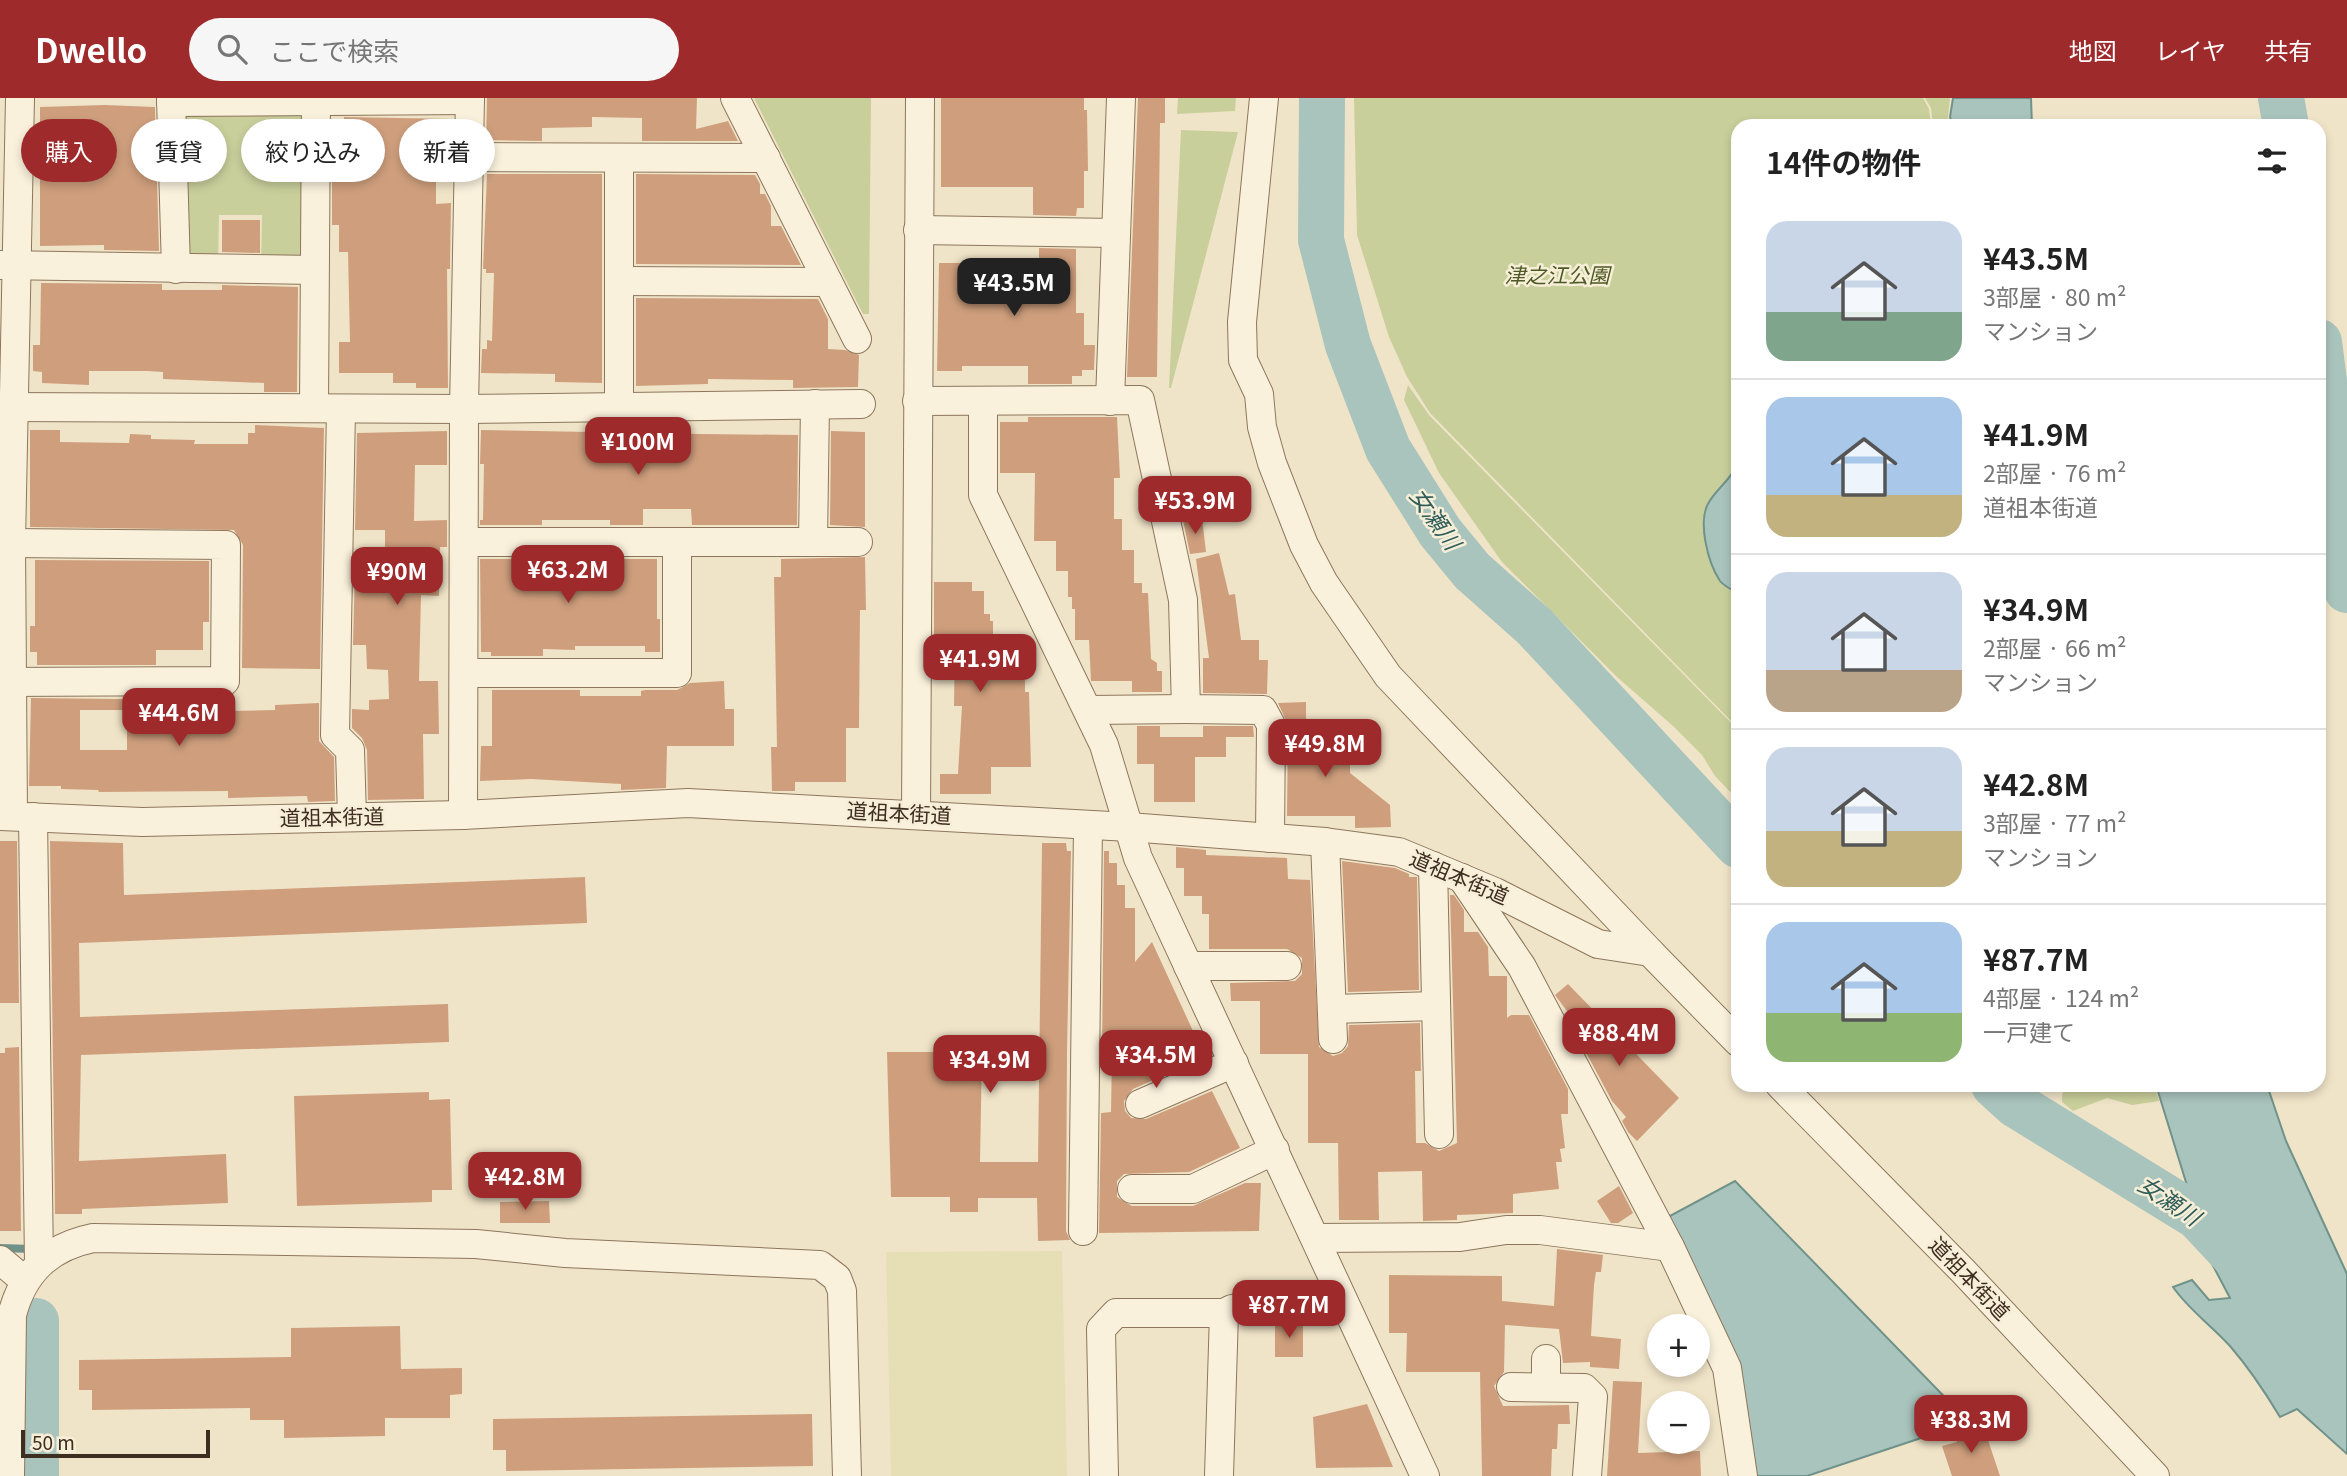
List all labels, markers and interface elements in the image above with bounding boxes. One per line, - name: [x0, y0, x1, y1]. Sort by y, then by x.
- search box: [189, 18, 679, 81]
- text: Dwello: [35, 25, 147, 73]
- icon: search: [213, 30, 251, 68]
- text: ここで検索: [269, 31, 399, 68]
- text: 地図: [2069, 32, 2117, 67]
- text: レイヤ: [2155, 32, 2226, 67]
- text: 共有: [2264, 32, 2312, 67]
- chip: 購入: [21, 119, 117, 182]
- chip: 賃貸: [131, 119, 227, 182]
- chip: 絞り込み: [241, 119, 385, 182]
- chip: 新着: [399, 119, 495, 182]
- text: 14件の物件: [1766, 139, 1921, 183]
- icon: filters: [2253, 142, 2291, 180]
- text: ¥43.5M: [1983, 235, 2089, 279]
- icon: home: [1822, 249, 1906, 333]
- pin: ¥43.5M: [957, 258, 1071, 318]
- park label: 津之江公園: [1505, 259, 1612, 289]
- text: ¥43.5M: [973, 264, 1055, 298]
- text: 3部屋 · 80 m²: [1983, 279, 2126, 313]
- text: マンション: [1983, 313, 2098, 347]
- text: ¥41.9M: [1983, 411, 2089, 455]
- pin: ¥100M: [589, 418, 687, 477]
- text: ¥100M: [601, 423, 675, 457]
- icon: home: [1822, 425, 1906, 509]
- text: 2部屋 · 76 m²: [1983, 455, 2126, 489]
- pin: ¥53.9M: [1138, 476, 1252, 536]
- water label: 女瀬川: [1403, 480, 1472, 558]
- text: ¥53.9M: [1154, 482, 1236, 516]
- text: 道祖本街道: [1983, 489, 2098, 523]
- pin: ¥63.2M: [511, 546, 625, 605]
- pin: ¥90M: [356, 547, 438, 607]
- text: ¥63.2M: [527, 551, 609, 585]
- text: ¥90M: [367, 553, 427, 587]
- text: ¥34.9M: [1983, 586, 2089, 630]
- icon: home: [1822, 600, 1906, 684]
- text: 2部屋 · 66 m²: [1983, 630, 2126, 664]
- pin: ¥41.9M: [923, 634, 1037, 694]
- text: ¥41.9M: [939, 640, 1021, 674]
- text: マンション: [1983, 664, 2098, 698]
- pin: ¥44.6M: [122, 688, 236, 748]
- text: ¥44.6M: [138, 694, 220, 728]
- pin: ¥49.8M: [1268, 720, 1382, 779]
- text: ¥49.8M: [1284, 725, 1366, 759]
- text: ¥42.8M: [1983, 761, 2089, 805]
- icon: home: [1822, 775, 1906, 859]
- street label: 道祖本街道: [846, 794, 952, 830]
- street label: 道祖本街道: [279, 800, 385, 832]
- text: 3部屋 · 77 m²: [1983, 805, 2126, 839]
- text: マンション: [1983, 839, 2098, 873]
- street label: 道祖本街道: [1406, 842, 1514, 910]
- text: ¥87.7M: [1983, 936, 2089, 980]
- icon: home: [1822, 950, 1906, 1034]
- text: 4部屋 · 124 m²: [1983, 980, 2139, 1014]
- pin: ¥88.4M: [1562, 1009, 1676, 1068]
- text: ¥88.4M: [1578, 1014, 1660, 1048]
- text: 一戸建て: [1983, 1014, 2075, 1048]
- pin: ¥34.5M: [1099, 1030, 1213, 1090]
- pin: ¥34.9M: [933, 1035, 1047, 1095]
- text: ¥34.5M: [1115, 1036, 1197, 1070]
- text: ¥34.9M: [949, 1041, 1031, 1075]
- pin: ¥42.8M: [468, 1152, 582, 1212]
- text: ¥42.8M: [484, 1158, 566, 1192]
- water label: 女瀬川: [2132, 1166, 2211, 1234]
- street label: 道祖本街道: [1923, 1229, 2018, 1326]
- pin: ¥87.7M: [1232, 1280, 1346, 1340]
- text: ¥87.7M: [1248, 1286, 1330, 1320]
- map controls: [1647, 1314, 1710, 1454]
- button: +: [1647, 1314, 1710, 1377]
- button: −: [1647, 1391, 1710, 1454]
- pin: ¥38.3M: [1914, 1396, 2028, 1455]
- text: ¥38.3M: [1930, 1401, 2012, 1435]
- scale bar: [21, 1427, 210, 1459]
- text: 50 m: [32, 1428, 75, 1455]

